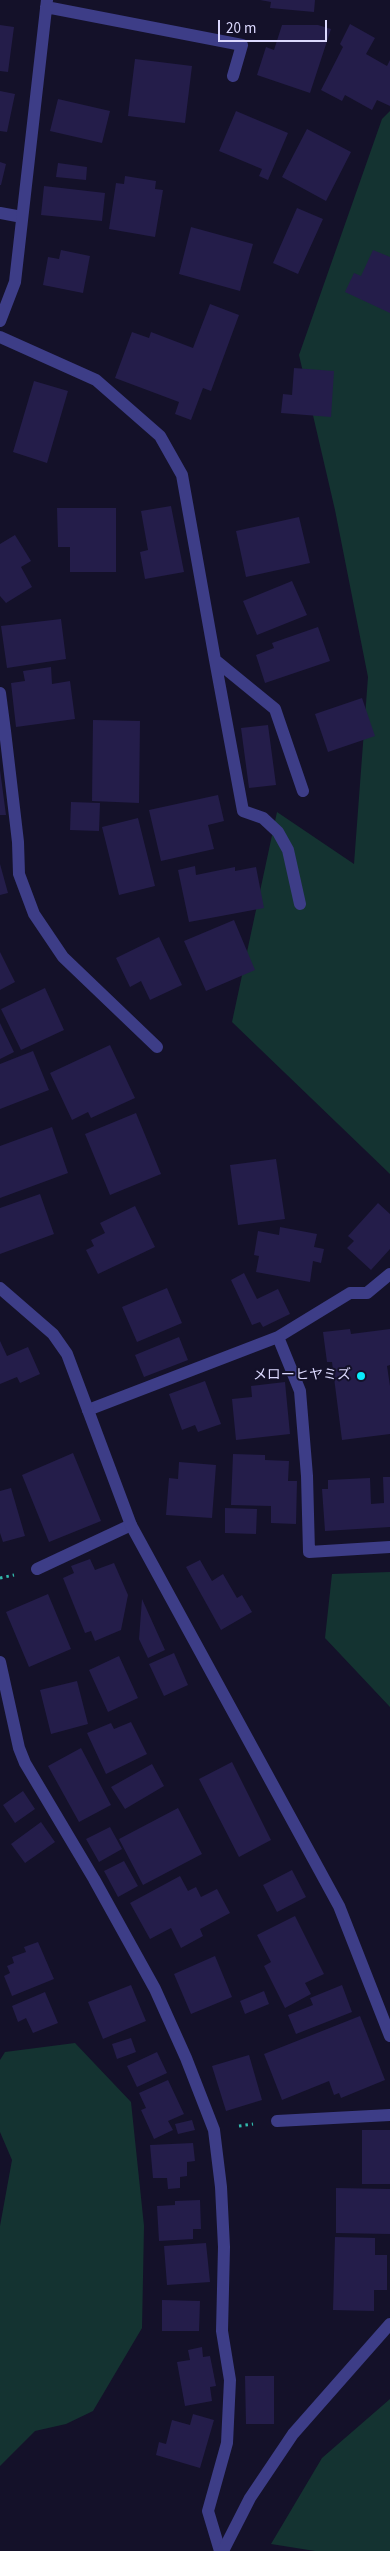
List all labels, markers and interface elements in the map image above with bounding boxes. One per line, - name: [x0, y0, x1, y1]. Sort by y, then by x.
- scale bar: [220, 10, 329, 42]
- text: 20 m: [226, 18, 256, 39]
- place label: メローヒヤミズ: [253, 1368, 351, 1384]
- marker: メローヒヤミズ: [355, 1370, 367, 1382]

